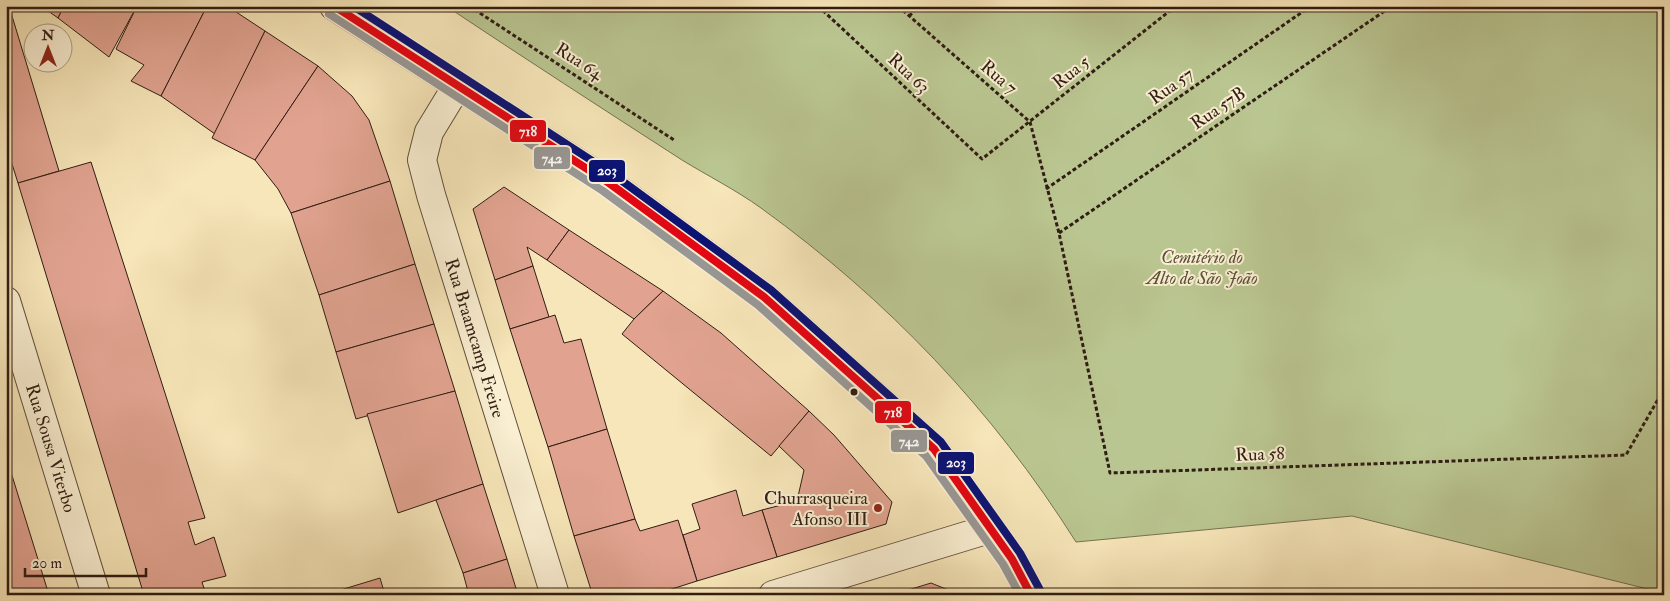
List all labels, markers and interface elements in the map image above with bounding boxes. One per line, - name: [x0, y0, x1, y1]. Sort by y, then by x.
- north arrow: [22, 22, 72, 72]
- text: N: [41, 27, 55, 44]
- street label: Rua 64: [551, 38, 608, 86]
- street label: Rua 63: [883, 48, 934, 99]
- street label: Rua 5: [1048, 51, 1095, 94]
- street label: Rua 7: [975, 55, 1022, 100]
- street label: Rua 57: [1144, 63, 1198, 110]
- street label: Rua 57B: [1186, 82, 1250, 135]
- line badge: 718: [509, 119, 547, 143]
- text: 718: [519, 123, 537, 140]
- line badge: 742: [533, 146, 571, 170]
- text: 742: [542, 150, 562, 167]
- line badge: 203: [588, 159, 626, 183]
- text: 203: [597, 162, 617, 179]
- park label: Cemitério do Alto de São João: [1144, 246, 1258, 290]
- street label: Rua Braamcamp Freire: [439, 256, 510, 421]
- street label: Rua Sousa Viterbo: [20, 381, 81, 516]
- unlabelled marker: [849, 387, 859, 397]
- line badge: 718: [874, 400, 912, 424]
- text: 718: [884, 404, 902, 421]
- line badge: 742: [890, 429, 928, 453]
- text: 742: [899, 433, 919, 450]
- street label: Rua 58: [1235, 442, 1285, 467]
- line badge: 203: [937, 451, 975, 475]
- text: 203: [946, 454, 966, 471]
- place label: Churrasqueira Afonso III: [764, 487, 869, 531]
- marker: Churrasqueira Afonso III: [872, 502, 884, 514]
- scale bar: [25, 546, 146, 578]
- text: 20 m: [32, 554, 62, 573]

